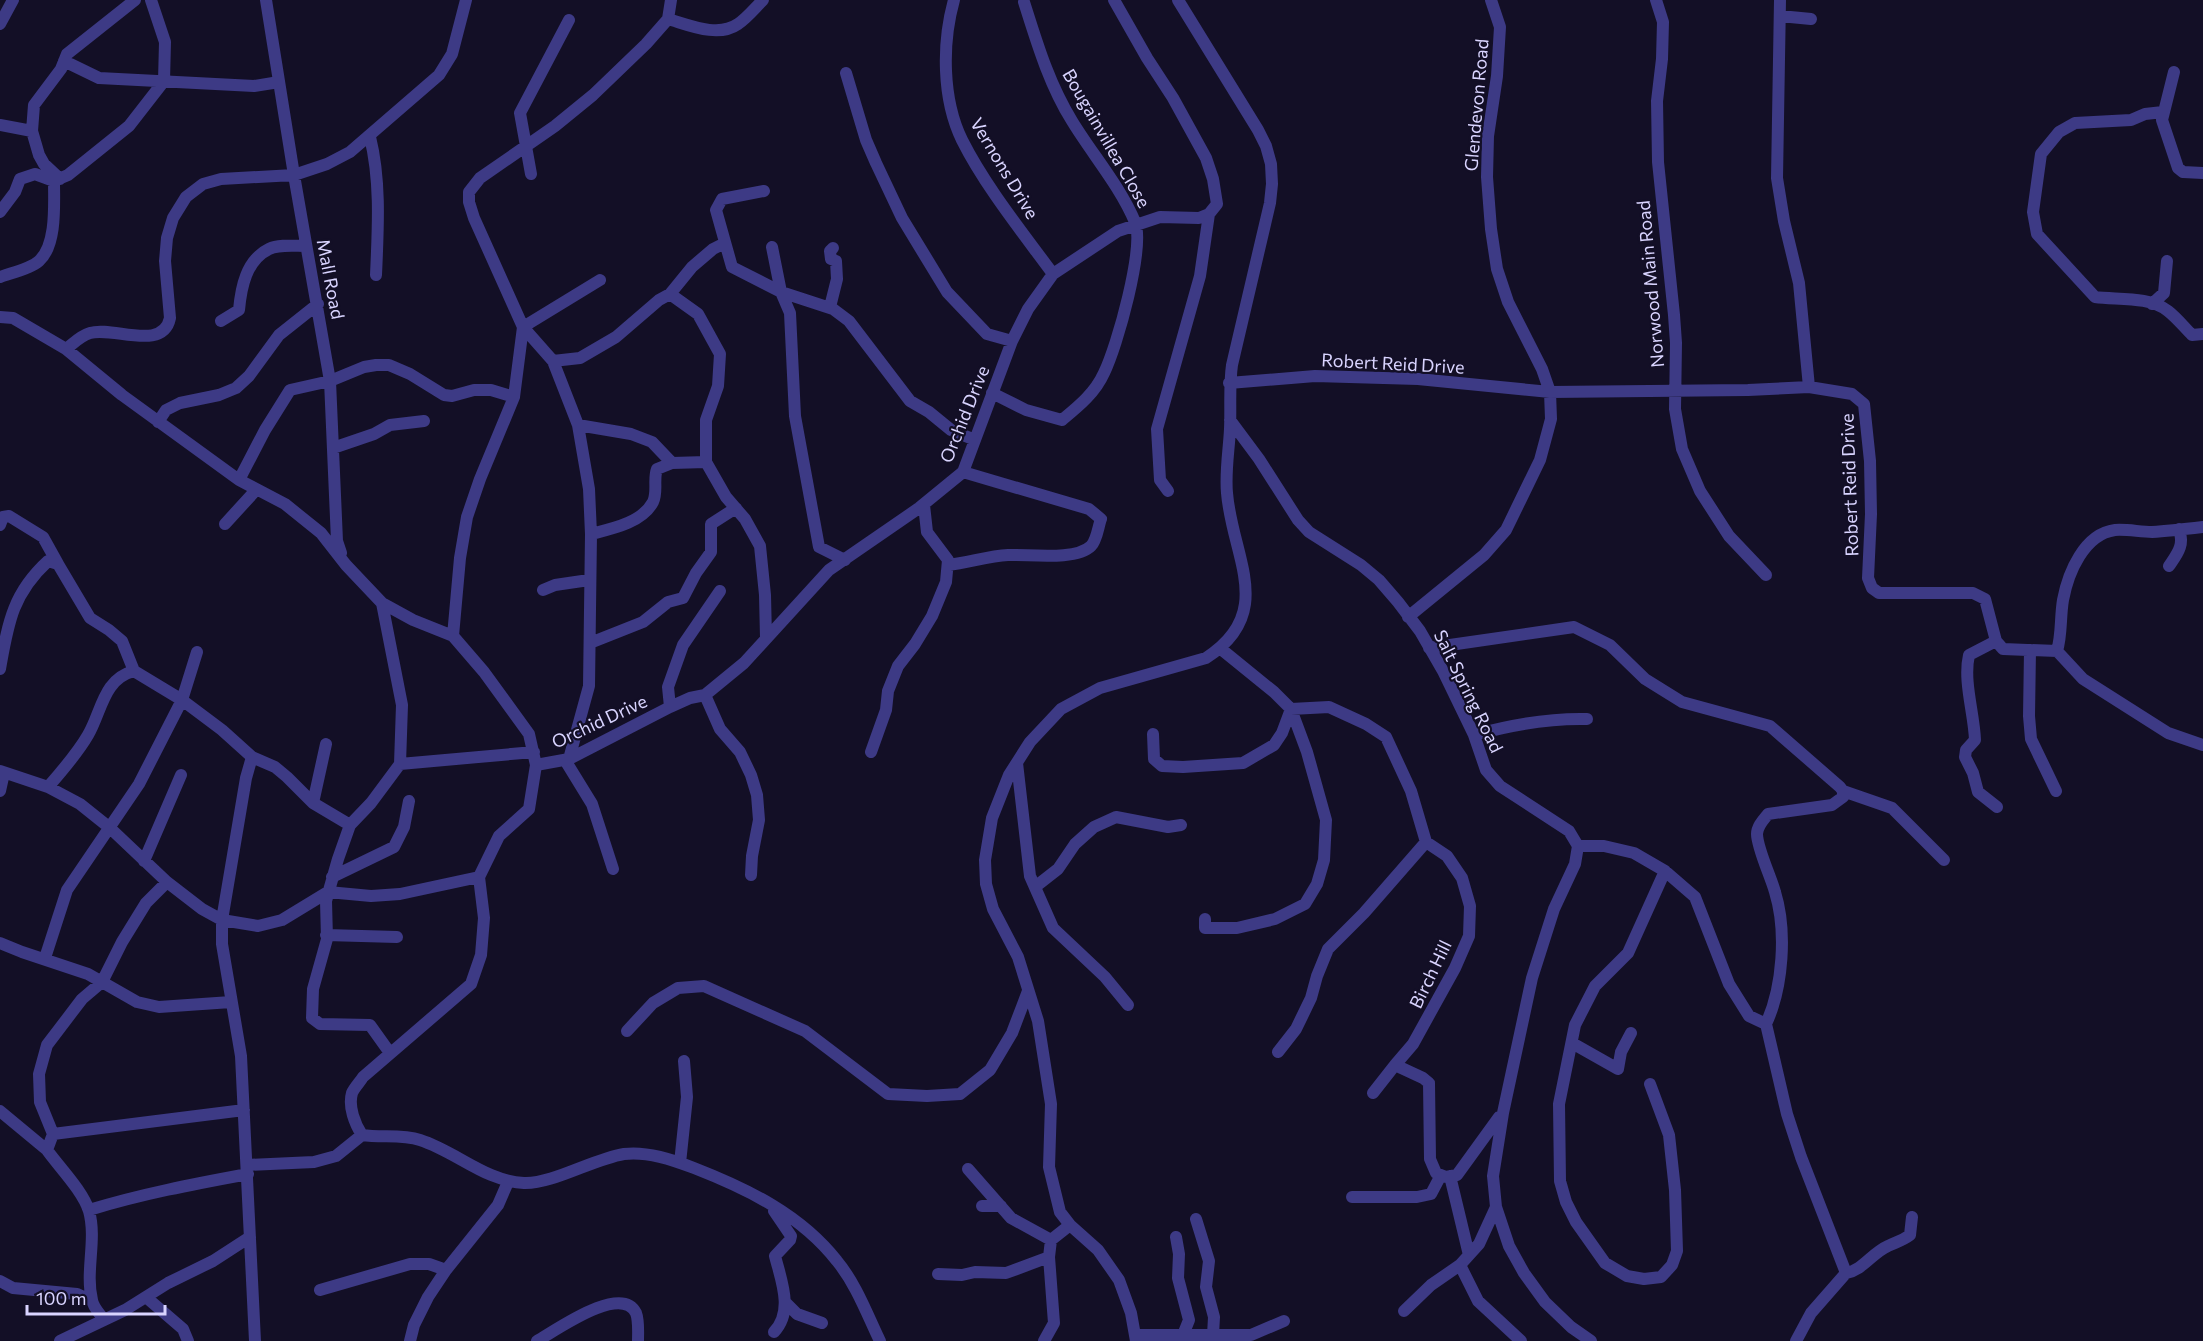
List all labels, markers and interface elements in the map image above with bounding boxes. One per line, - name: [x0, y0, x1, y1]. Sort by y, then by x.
- street label: Glendevon Road: [1459, 38, 1493, 172]
- street label: Bougainvillea Close: [1058, 65, 1156, 211]
- street label: Vernons Drive: [966, 113, 1044, 223]
- street label: Norwood Main Road: [1632, 199, 1668, 369]
- street label: Mall Road: [312, 237, 350, 321]
- street label: Robert Reid Drive: [1321, 348, 1465, 378]
- street label: Orchid Drive: [935, 362, 993, 466]
- street label: Robert Reid Drive: [1836, 413, 1862, 557]
- street label: Salt Spring Road: [1430, 626, 1508, 756]
- street label: Orchid Drive: [548, 689, 650, 753]
- street label: Birch Hill: [1404, 936, 1456, 1012]
- scale bar: [27, 1278, 165, 1316]
- text: 100 m: [36, 1287, 86, 1309]

